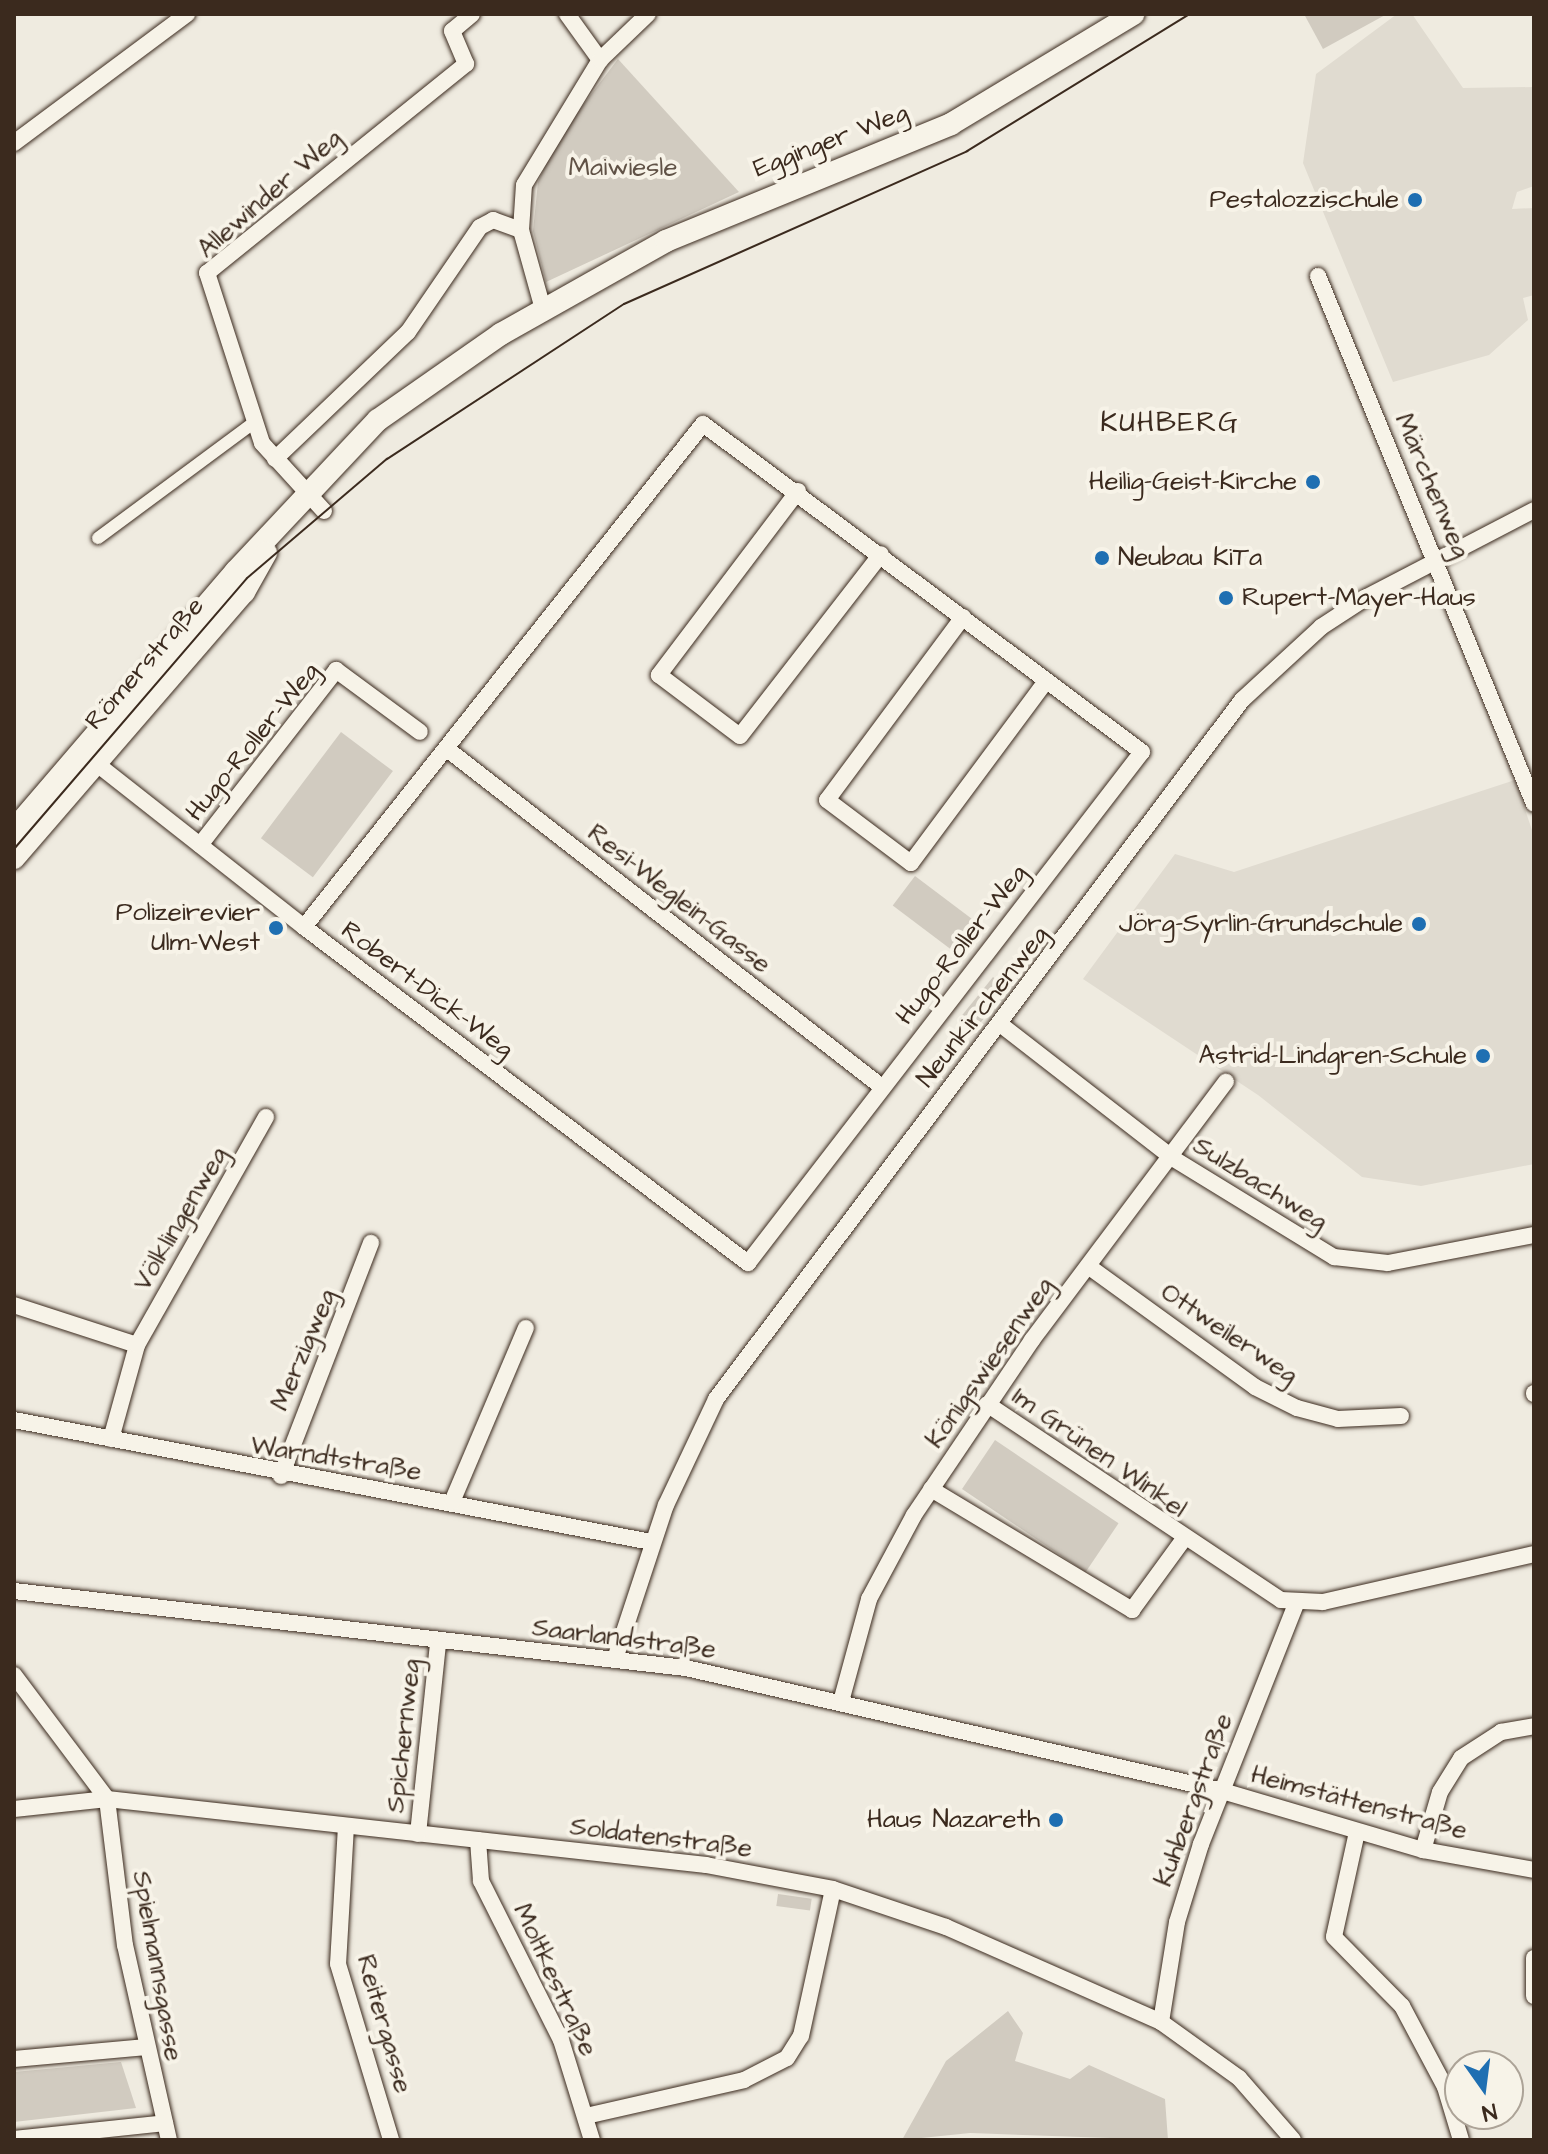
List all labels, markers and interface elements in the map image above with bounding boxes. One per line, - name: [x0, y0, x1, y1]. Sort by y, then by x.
- street label: Egginger Weg: [749, 97, 913, 185]
- street label: Allewinder Weg: [191, 123, 349, 265]
- park label: Maiwiesle: [569, 152, 677, 184]
- place label: Pestalozzischule: [1209, 184, 1399, 216]
- marker: Pestalozzischule: [1406, 191, 1424, 209]
- district label: KUHBERG: [1100, 406, 1240, 440]
- street label: Märchenweg: [1388, 409, 1476, 563]
- place label: Heilig-Geist-Kirche: [1089, 466, 1297, 498]
- marker: Heilig-Geist-Kirche: [1304, 473, 1322, 491]
- place label: Neubau KiTa: [1118, 542, 1262, 574]
- marker: Neubau KiTa: [1093, 549, 1111, 567]
- place label: Rupert-Mayer-Haus: [1242, 582, 1476, 614]
- marker: Rupert-Mayer-Haus: [1217, 589, 1235, 607]
- street label: Römerstraße: [79, 591, 211, 737]
- street label: Hugo-Roller-Weg: [180, 656, 326, 828]
- street label: Resi-Weglein-Gasse: [581, 818, 777, 980]
- street label: Hugo-Roller-Weg: [890, 859, 1034, 1031]
- place label: Polizeirevier Ulm-West: [116, 897, 260, 958]
- place label: Jörg-Syrlin-Grundschule: [1119, 908, 1403, 940]
- street label: Robert-Dick-Weg: [335, 915, 519, 1065]
- marker: Jörg-Syrlin-Grundschule: [1410, 915, 1428, 933]
- marker: Polizeirevier Ulm-West: [267, 919, 285, 937]
- street label: Neunkirchenweg: [910, 920, 1056, 1094]
- place label: Astrid-Lindgren-Schule: [1199, 1040, 1467, 1072]
- marker: Astrid-Lindgren-Schule: [1474, 1047, 1492, 1065]
- street label: Sulzbachweg: [1187, 1130, 1333, 1238]
- street label: Völklingenweg: [127, 1141, 235, 1297]
- street label: Königswiesenweg: [919, 1272, 1061, 1454]
- street label: Ottweilerweg: [1155, 1277, 1303, 1391]
- street label: Merzigweg: [265, 1285, 343, 1415]
- street label: Im Grünen Winkel: [1006, 1381, 1192, 1525]
- street label: Warndtstraße: [248, 1430, 424, 1488]
- street label: Saarlandstraße: [530, 1612, 718, 1666]
- street label: Spichernweg: [380, 1658, 428, 1814]
- street label: Kuhbergstraße: [1148, 1709, 1240, 1891]
- street label: Heimstättenstraße: [1247, 1759, 1471, 1847]
- place label: Haus Nazareth: [867, 1804, 1040, 1836]
- street label: Soldatenstraße: [568, 1811, 754, 1865]
- marker: Haus Nazareth: [1047, 1811, 1065, 1829]
- street label: Spielmannsgasse: [125, 1868, 189, 2064]
- street label: Moltkestraße: [506, 1899, 604, 2061]
- street label: Reitergasse: [349, 1951, 419, 2097]
- north arrow: [1444, 2050, 1524, 2130]
- text: N: [1479, 2095, 1500, 2129]

